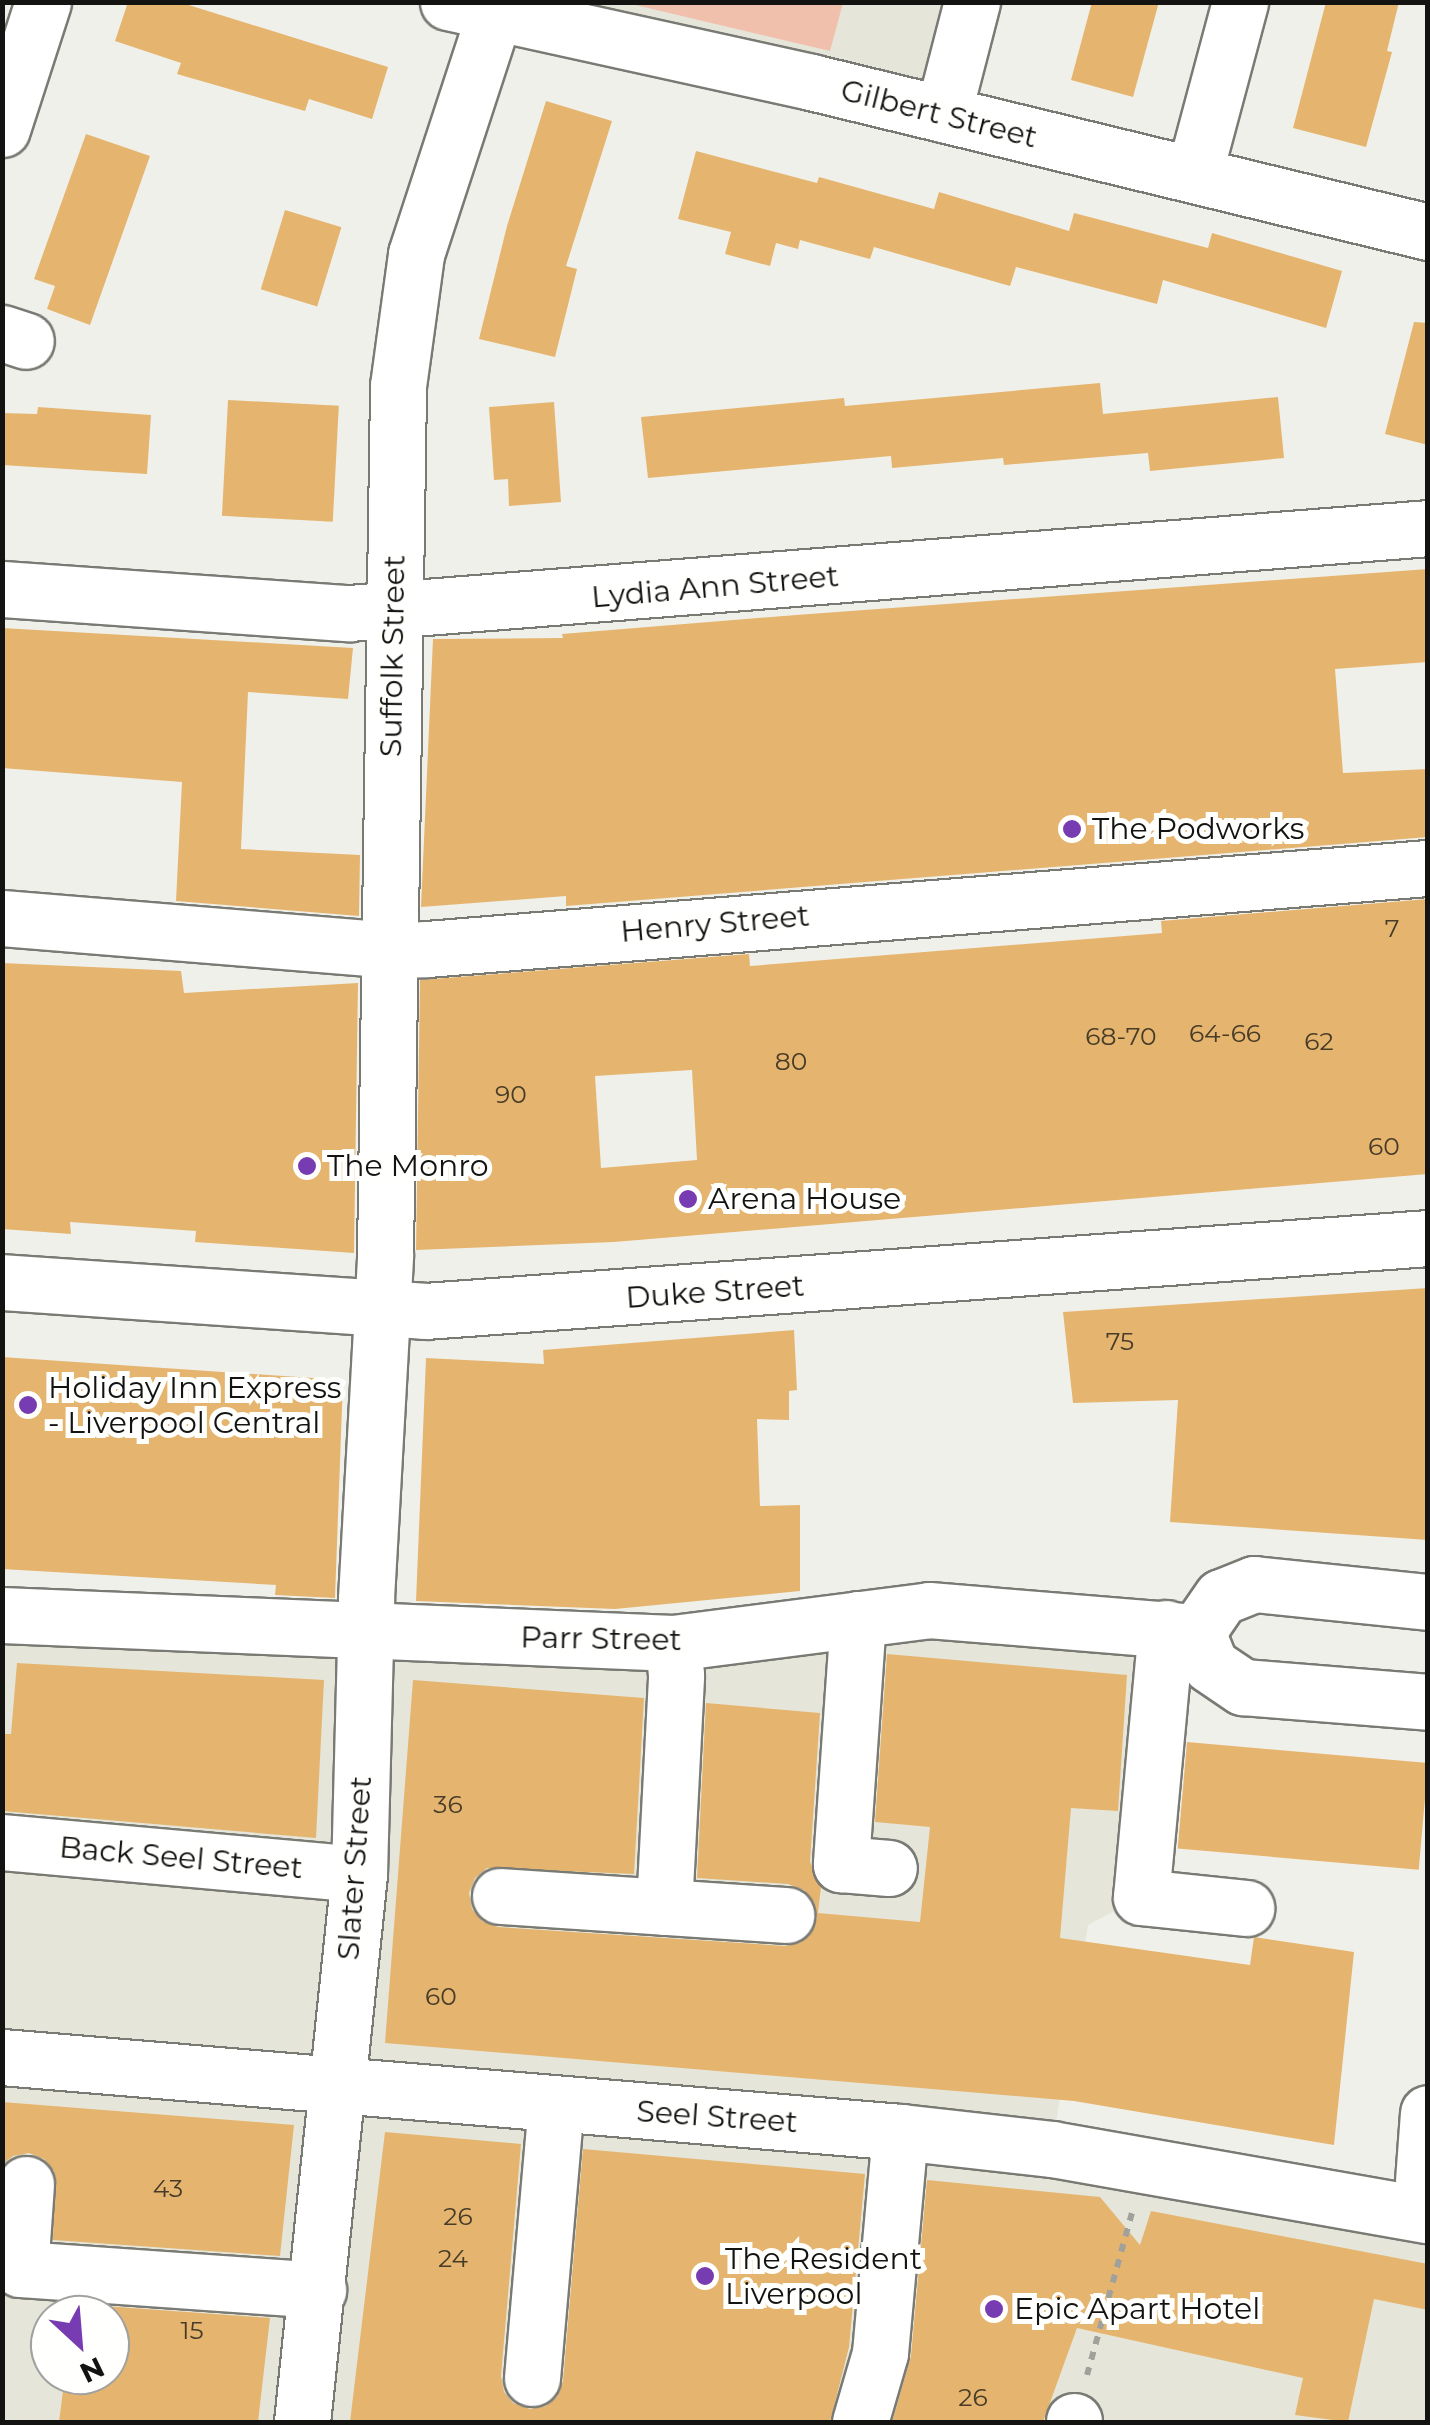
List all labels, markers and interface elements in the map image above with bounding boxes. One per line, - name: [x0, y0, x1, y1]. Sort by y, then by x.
- street label: Gilbert Street: [837, 72, 1041, 156]
- street label: Suffolk Street: [373, 555, 413, 757]
- street label: Lydia Ann Street: [590, 558, 840, 616]
- place label: The Podworks: [1092, 811, 1304, 847]
- marker: The Podworks: [1061, 818, 1083, 840]
- street label: Henry Street: [619, 898, 811, 950]
- house number: 7: [1385, 913, 1399, 943]
- house number: 64-66: [1189, 1018, 1261, 1048]
- house number: 68-70: [1085, 1021, 1157, 1051]
- house number: 62: [1304, 1026, 1334, 1056]
- house number: 80: [775, 1046, 807, 1076]
- house number: 90: [495, 1079, 527, 1109]
- house number: 60: [1368, 1131, 1400, 1161]
- place label: The Monro: [327, 1148, 489, 1184]
- marker: The Monro: [296, 1155, 318, 1177]
- place label: Arena House: [708, 1181, 901, 1217]
- marker: Arena House: [677, 1188, 699, 1210]
- street label: Duke Street: [625, 1268, 805, 1316]
- house number: 75: [1106, 1326, 1134, 1356]
- place label: Holiday Inn Express - Liverpool Central: [48, 1370, 341, 1440]
- marker: Holiday Inn Express - Liverpool Central: [17, 1394, 39, 1416]
- street label: Parr Street: [520, 1620, 682, 1658]
- street label: Slater Street: [331, 1775, 379, 1961]
- house number: 36: [433, 1789, 463, 1819]
- street label: Back Seel Street: [58, 1829, 304, 1887]
- house number: 60: [425, 1981, 457, 2011]
- street label: Seel Street: [635, 2093, 799, 2141]
- house number: 43: [153, 2173, 183, 2203]
- house number: 26: [443, 2201, 473, 2231]
- place label: The Resident Liverpool: [725, 2241, 922, 2312]
- house number: 24: [438, 2243, 468, 2273]
- marker: The Resident Liverpool: [694, 2265, 716, 2287]
- place label: Epic Apart Hotel: [1014, 2291, 1260, 2327]
- north arrow: [30, 2295, 130, 2395]
- marker: Epic Apart Hotel: [983, 2298, 1005, 2320]
- house number: 15: [180, 2315, 204, 2345]
- text: N: [75, 2350, 110, 2390]
- house number: 26: [958, 2382, 988, 2412]

